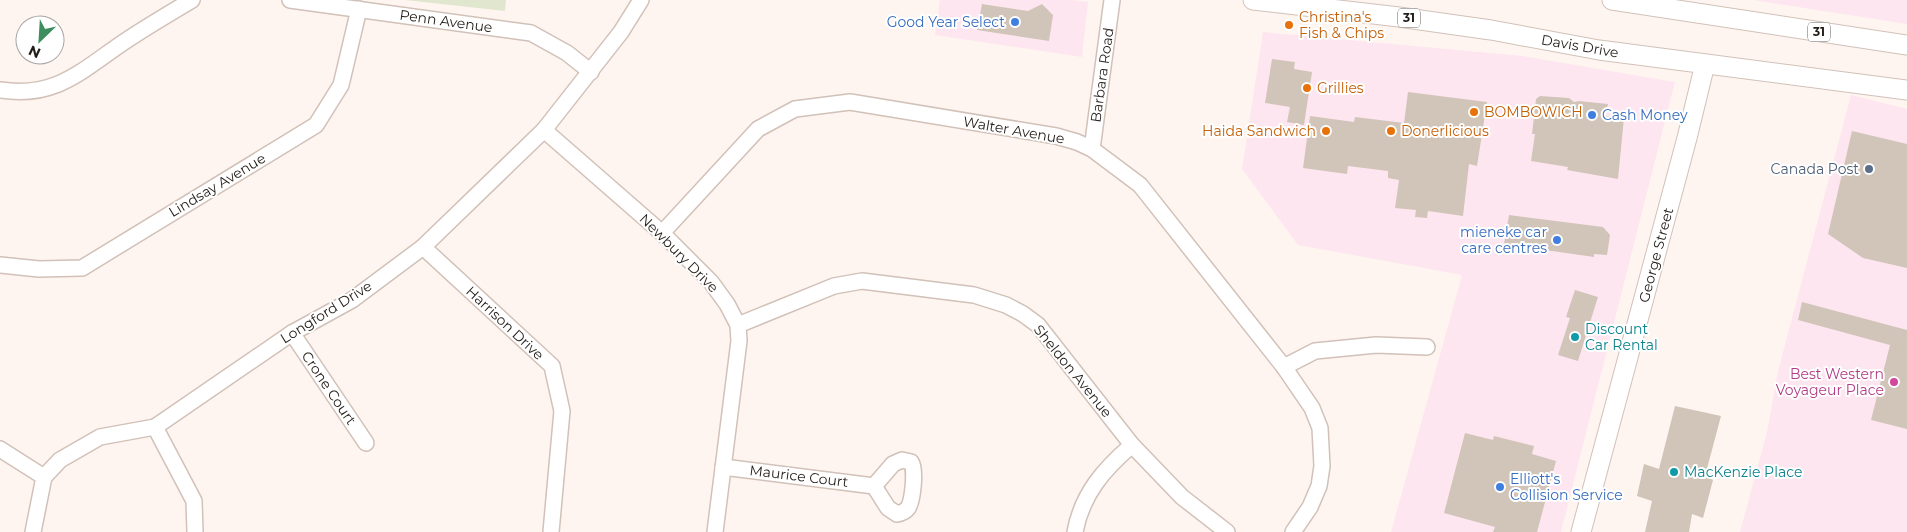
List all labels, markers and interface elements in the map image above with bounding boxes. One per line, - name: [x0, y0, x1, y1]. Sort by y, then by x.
- street label: Penn Avenue: [398, 6, 494, 36]
- place label: Christina's Fish & Chips: [1299, 8, 1384, 42]
- road number: 31: [1398, 8, 1420, 28]
- place label: Good Year Select: [887, 13, 1005, 31]
- north arrow: [15, 15, 65, 65]
- marker: Good Year Select: [1009, 16, 1021, 28]
- marker: Christina's Fish & Chips: [1283, 19, 1295, 31]
- road number: 31: [1808, 22, 1830, 42]
- street label: Barbara Road: [1086, 26, 1118, 124]
- street label: Davis Drive: [1540, 30, 1620, 62]
- text: N: [26, 41, 43, 62]
- place label: Grillies: [1317, 79, 1364, 97]
- marker: Grillies: [1301, 82, 1313, 94]
- place label: BOMBOWICH: [1484, 103, 1583, 121]
- marker: BOMBOWICH: [1468, 106, 1480, 118]
- place label: Cash Money: [1602, 106, 1688, 124]
- marker: Cash Money: [1586, 109, 1598, 121]
- street label: Walter Avenue: [962, 112, 1066, 148]
- place label: Haida Sandwich: [1202, 122, 1316, 140]
- place label: Donerlicious: [1401, 122, 1489, 140]
- marker: Haida Sandwich: [1320, 125, 1332, 137]
- marker: Donerlicious: [1385, 125, 1397, 137]
- street label: Lindsay Avenue: [165, 149, 269, 221]
- place label: Canada Post: [1771, 160, 1859, 178]
- marker: Canada Post: [1863, 163, 1875, 175]
- street label: George Street: [1635, 205, 1677, 304]
- street label: Newbury Drive: [636, 210, 722, 296]
- place label: mieneke car care centres: [1460, 223, 1547, 257]
- marker: mieneke car care centres: [1551, 234, 1563, 246]
- street label: Longford Drive: [277, 277, 375, 347]
- street label: Harrison Drive: [462, 282, 548, 364]
- place label: Discount Car Rental: [1585, 320, 1658, 354]
- street label: Sheldon Avenue: [1030, 321, 1116, 421]
- marker: Discount Car Rental: [1569, 331, 1581, 343]
- street label: Crone Court: [298, 348, 360, 429]
- place label: Best Western Voyageur Place: [1776, 365, 1884, 399]
- marker: Best Western Voyageur Place: [1888, 376, 1900, 388]
- street label: Maurice Court: [749, 461, 850, 491]
- place label: MacKenzie Place: [1684, 463, 1802, 481]
- marker: MacKenzie Place: [1668, 466, 1680, 478]
- place label: Elliott's Collision Service: [1510, 470, 1623, 504]
- marker: Elliott's Collision Service: [1494, 481, 1506, 493]

